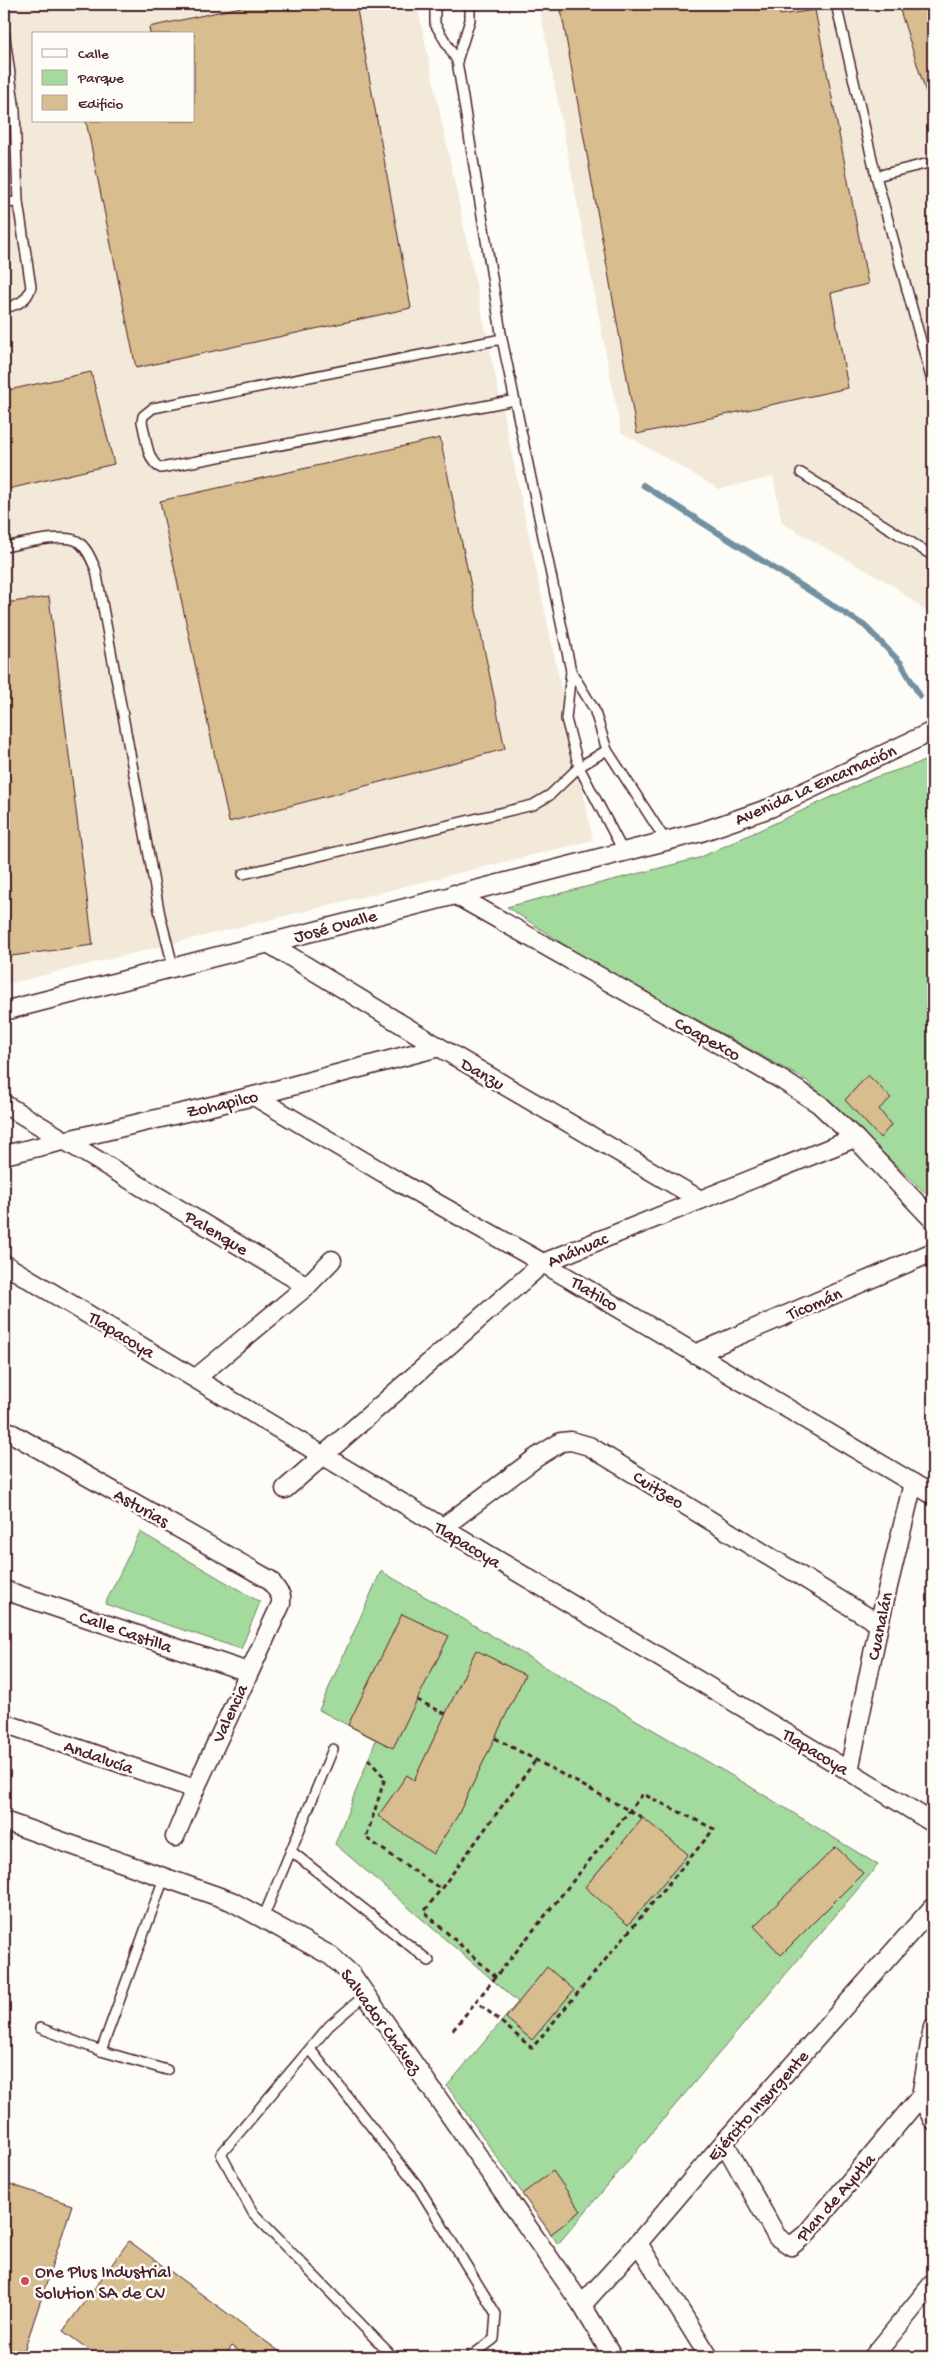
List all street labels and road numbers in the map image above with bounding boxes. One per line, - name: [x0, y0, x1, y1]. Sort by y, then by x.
- street label: Avenida La Encarnación: [732, 741, 900, 831]
- street label: José Ovalle: [292, 906, 380, 949]
- street label: Coapexco: [670, 1014, 743, 1067]
- street label: Danzu: [455, 1054, 508, 1096]
- street label: Zohapilco: [185, 1087, 260, 1124]
- street label: Palenque: [179, 1207, 252, 1262]
- street label: Anáhuac: [545, 1229, 612, 1273]
- street label: Tlatilco: [565, 1272, 621, 1317]
- street label: Ticomán: [783, 1284, 846, 1327]
- street label: Tlapacoya: [83, 1308, 159, 1365]
- street label: Cuitzeo: [628, 1467, 687, 1515]
- street label: Asturias: [110, 1485, 173, 1534]
- street label: Tlapacoya: [429, 1518, 505, 1575]
- street label: Cuanalán: [864, 1590, 899, 1663]
- street label: Calle Castilla: [76, 1608, 175, 1659]
- street label: Valencia: [208, 1681, 254, 1747]
- street label: Tlapacoya: [777, 1725, 853, 1782]
- street label: Andalucía: [61, 1737, 137, 1780]
- street label: Salvador Chávez: [335, 1966, 426, 2080]
- street label: Ejército Insurgente: [703, 2046, 815, 2167]
- street label: Plan de Ayutla: [792, 2149, 882, 2248]

